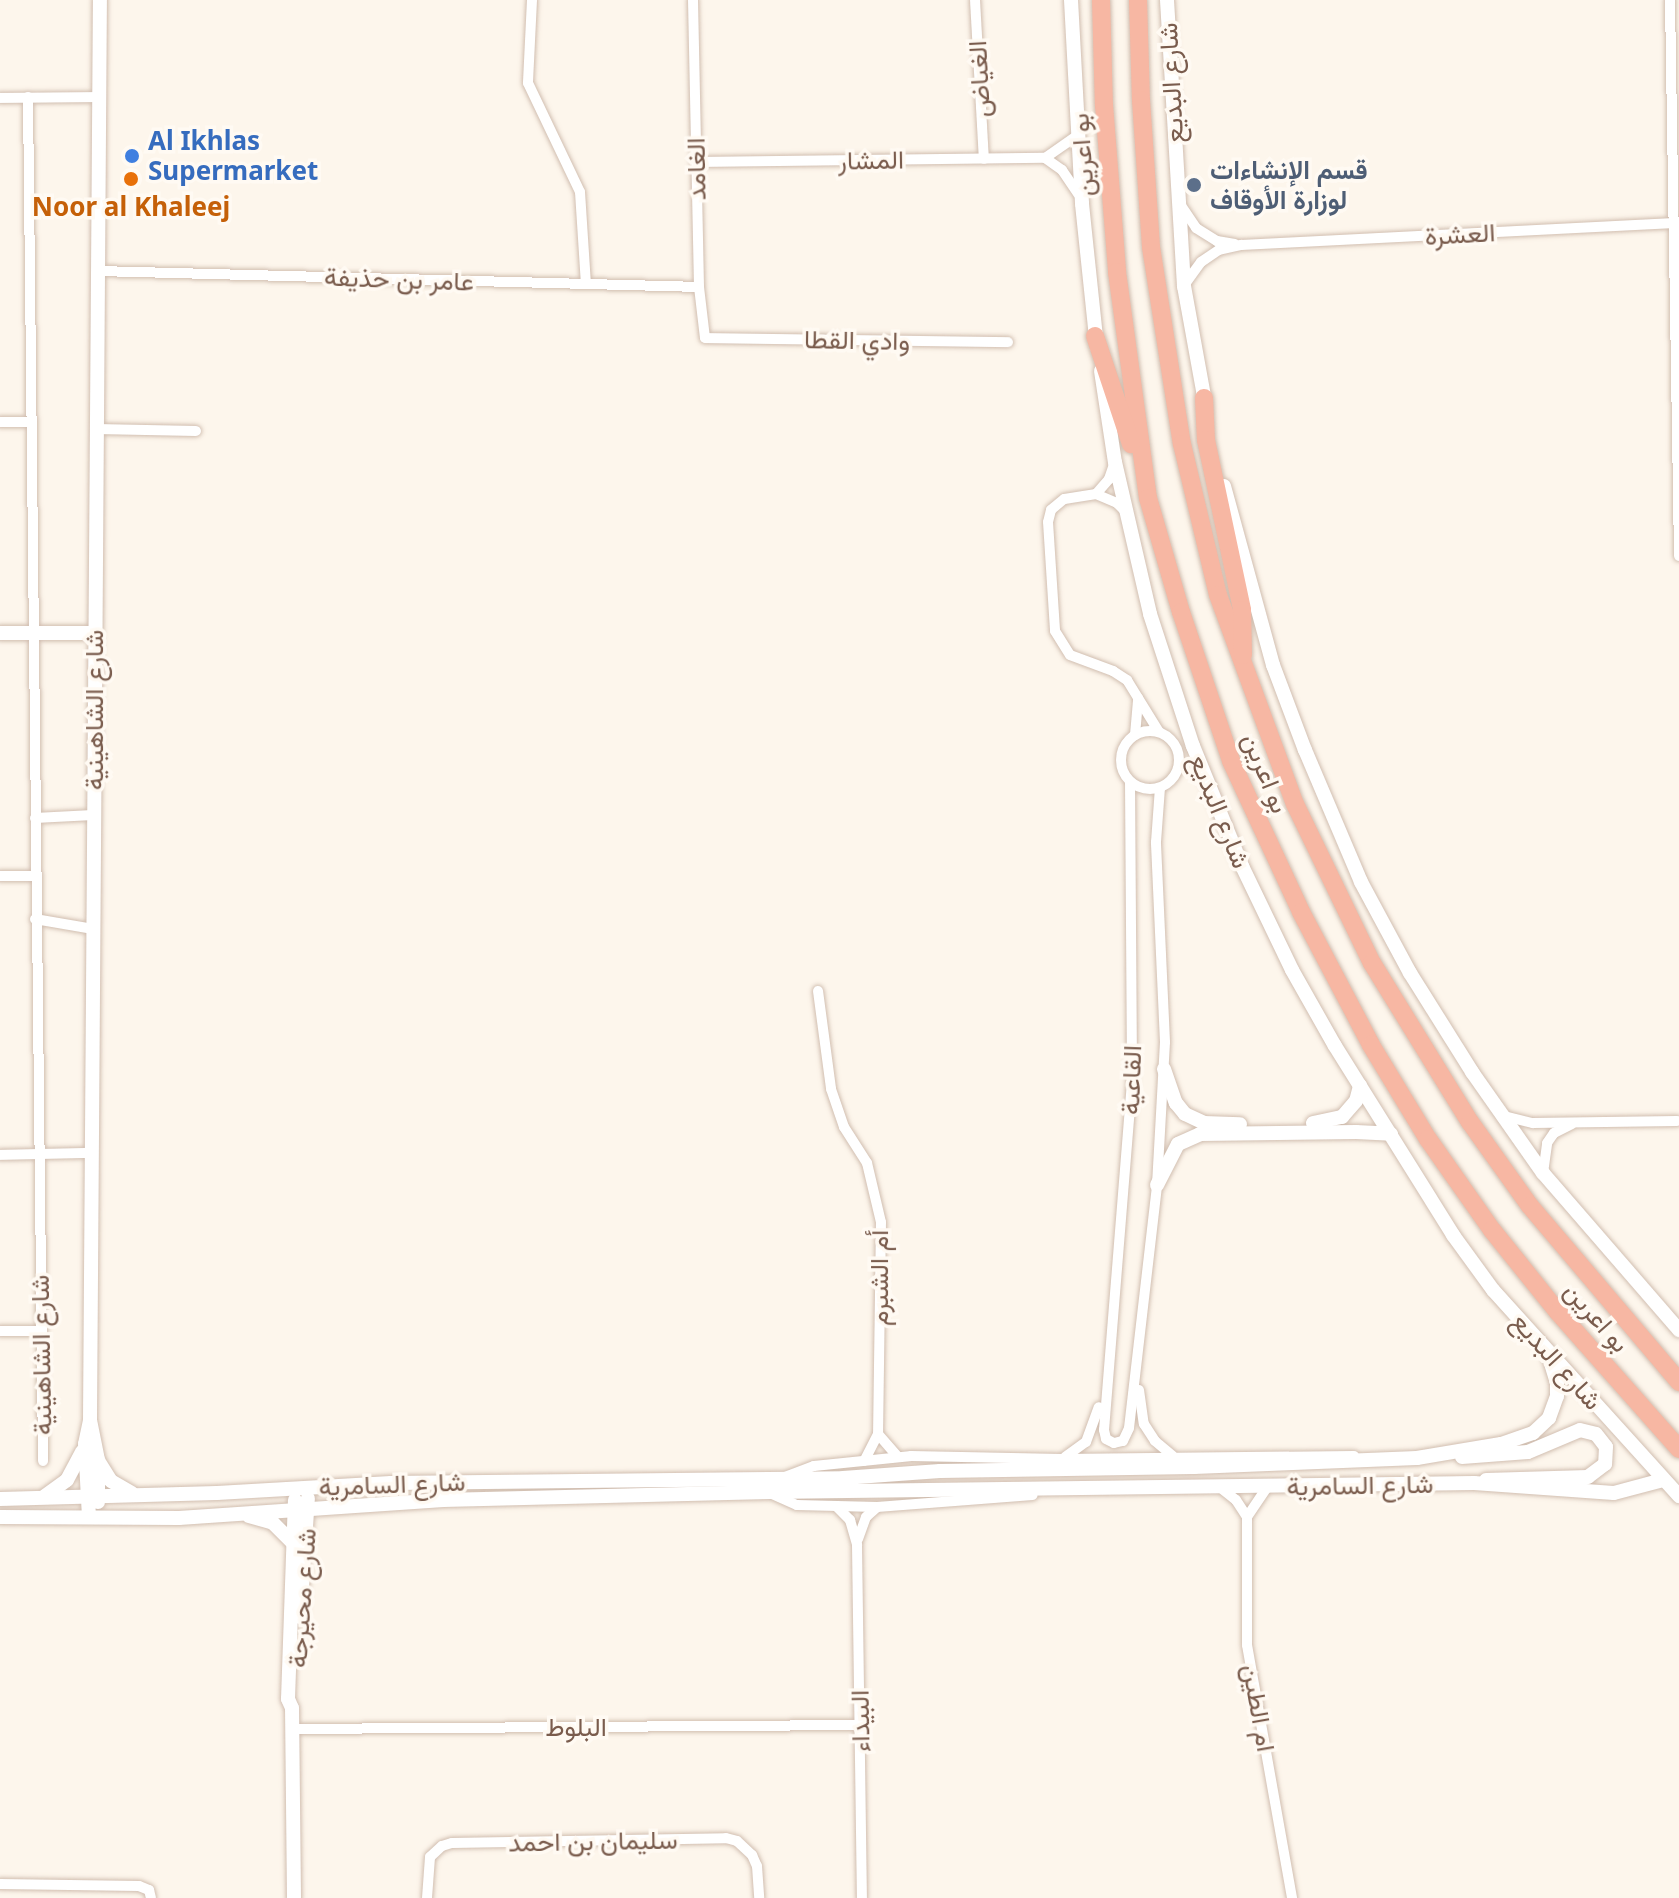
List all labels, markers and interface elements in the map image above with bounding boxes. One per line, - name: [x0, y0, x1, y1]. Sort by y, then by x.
- street label: شارع البديع: [1152, 22, 1190, 144]
- street label: الغياض: [961, 40, 997, 118]
- street label: بو اعرين: [1064, 112, 1100, 198]
- place label: Al Ikhlas Supermarket: [148, 125, 318, 186]
- street label: الغامد: [680, 137, 712, 201]
- street label: المشار: [838, 144, 904, 176]
- marker: Al Ikhlas Supermarket: [123, 147, 141, 165]
- place label: قسم الإنشاءات لوزارة الأوقاف: [1210, 154, 1368, 216]
- marker: Noor al Khaleej: [122, 170, 140, 188]
- marker: قسم الإنشاءات لوزارة الأوقاف: [1185, 176, 1203, 194]
- place label: Noor al Khaleej: [32, 191, 230, 223]
- street label: العشرة: [1424, 217, 1496, 251]
- street label: عامر بن حذيفة: [324, 261, 474, 297]
- street label: وادي القطا: [804, 323, 910, 357]
- street label: شارع الشاهينية: [78, 630, 110, 790]
- street label: بو اعرين: [1236, 729, 1296, 817]
- street label: شارع البديع: [1183, 749, 1257, 873]
- street label: القاعية: [1114, 1045, 1148, 1115]
- street label: أم الشبرم: [863, 1230, 895, 1326]
- street label: شارع الشاهينية: [24, 1274, 58, 1436]
- street label: بو اعرين: [1558, 1275, 1636, 1359]
- street label: شارع البديع: [1505, 1306, 1609, 1416]
- street label: شارع السامرية: [318, 1466, 466, 1502]
- street label: شارع السامرية: [1286, 1468, 1434, 1502]
- street label: شارع محيرجة: [282, 1527, 322, 1669]
- street label: ام الطين: [1236, 1662, 1282, 1754]
- street label: البيداء: [844, 1690, 876, 1752]
- street label: البلوط: [545, 1711, 607, 1743]
- street label: سليمان بن احمد: [508, 1824, 678, 1858]

